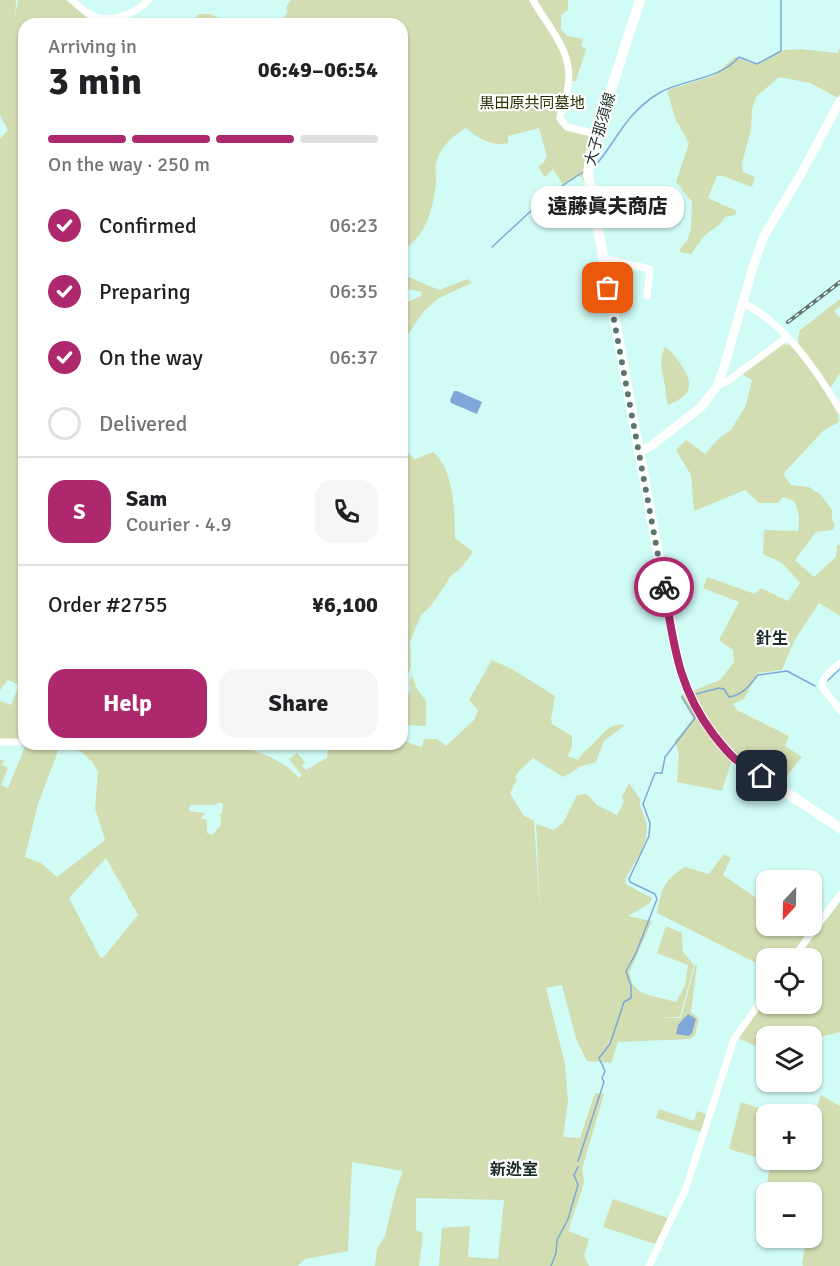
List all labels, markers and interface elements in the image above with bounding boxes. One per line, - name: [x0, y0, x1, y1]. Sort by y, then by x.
- text: Arriving in: [48, 34, 137, 59]
- text: 06:49–06:54: [258, 56, 378, 83]
- text: 3 min: [48, 57, 142, 105]
- street label: 大子那須線: [581, 90, 619, 168]
- park label: 黒田原共同墓地: [479, 94, 585, 112]
- text: On the way · 250 m: [48, 152, 210, 177]
- callout: 遠藤眞夫商店: [532, 186, 684, 228]
- text: 遠藤眞夫商店: [548, 194, 668, 219]
- icon: check: [48, 209, 81, 242]
- text: Confirmed: [99, 212, 197, 239]
- text: 06:23: [329, 213, 378, 238]
- pin: [582, 262, 633, 313]
- icon: bag: [591, 271, 624, 304]
- icon: check: [48, 275, 81, 308]
- text: Preparing: [99, 278, 191, 305]
- text: 06:35: [329, 279, 378, 304]
- icon: check: [48, 341, 81, 374]
- text: On the way: [99, 344, 203, 371]
- text: 06:37: [329, 345, 378, 370]
- text: Delivered: [99, 410, 187, 437]
- button: phone: [315, 480, 378, 543]
- text: Sam: [126, 485, 167, 512]
- text: S: [73, 498, 86, 525]
- text: Courier · 4.9: [126, 512, 232, 537]
- courier: [634, 557, 694, 617]
- icon: bike: [648, 571, 681, 604]
- text: Order #2755: [48, 591, 168, 618]
- text: ¥6,100: [312, 591, 378, 618]
- district label: 針生: [756, 629, 788, 649]
- button: Help: [48, 669, 207, 738]
- button: Share: [219, 669, 378, 738]
- pin: [736, 750, 787, 801]
- icon: home: [745, 759, 778, 792]
- north arrow: [756, 870, 822, 936]
- map controls: [756, 870, 822, 1248]
- button: locate: [756, 948, 822, 1014]
- button: layers: [756, 1026, 822, 1092]
- button: +: [756, 1104, 822, 1170]
- district label: 新迯室: [490, 1160, 538, 1180]
- button: −: [756, 1182, 822, 1248]

